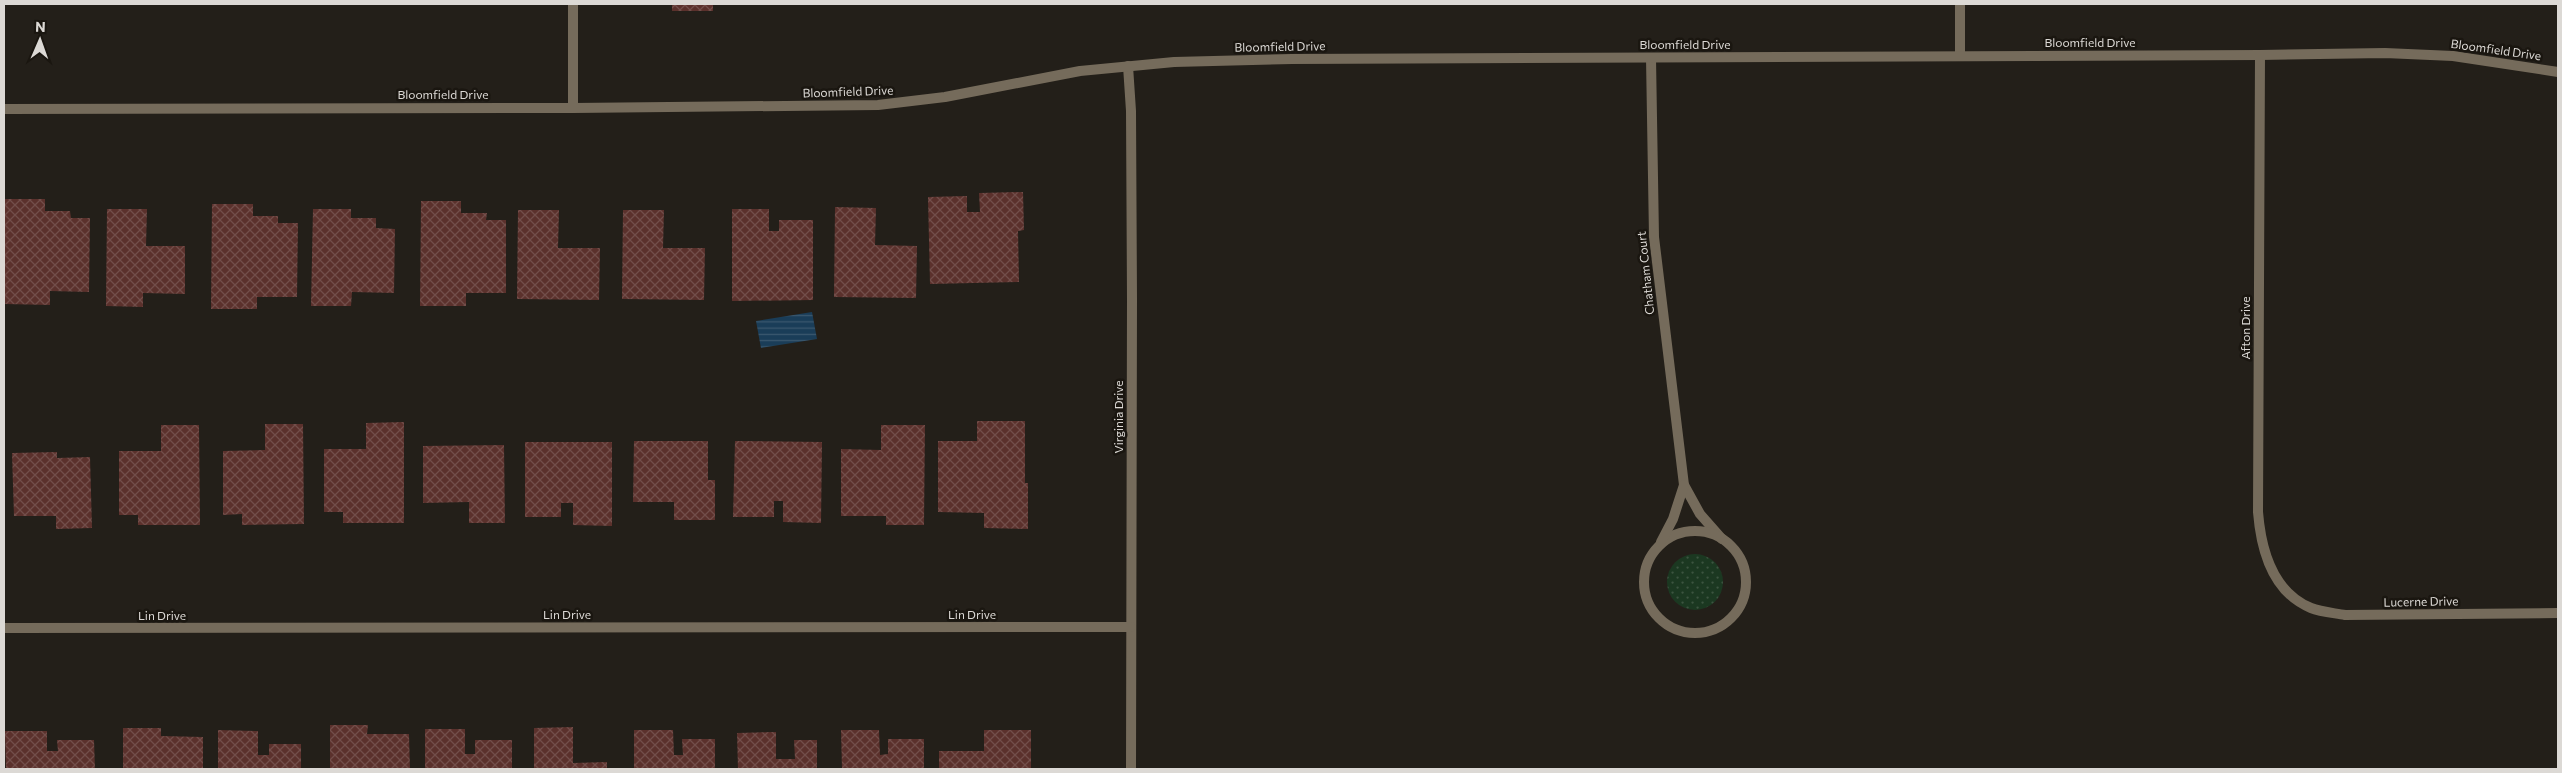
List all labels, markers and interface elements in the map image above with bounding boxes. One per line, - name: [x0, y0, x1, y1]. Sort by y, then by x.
- north arrow: [15, 15, 65, 65]
- text: N: [35, 18, 46, 35]
- street label: Bloomfield Drive: [2044, 35, 2136, 49]
- street label: Bloomfield Drive: [2450, 36, 2542, 62]
- street label: Bloomfield Drive: [1639, 37, 1731, 51]
- street label: Bloomfield Drive: [1234, 38, 1326, 54]
- street label: Bloomfield Drive: [802, 82, 894, 100]
- street label: Bloomfield Drive: [397, 87, 489, 101]
- street label: Chatham Court: [1634, 231, 1656, 316]
- street label: Afton Drive: [2238, 297, 2252, 359]
- street label: Virginia Drive: [1111, 380, 1125, 454]
- street label: Lucerne Drive: [2383, 593, 2459, 609]
- street label: Lin Drive: [543, 607, 591, 621]
- street label: Lin Drive: [948, 607, 996, 621]
- street label: Lin Drive: [138, 608, 186, 622]

